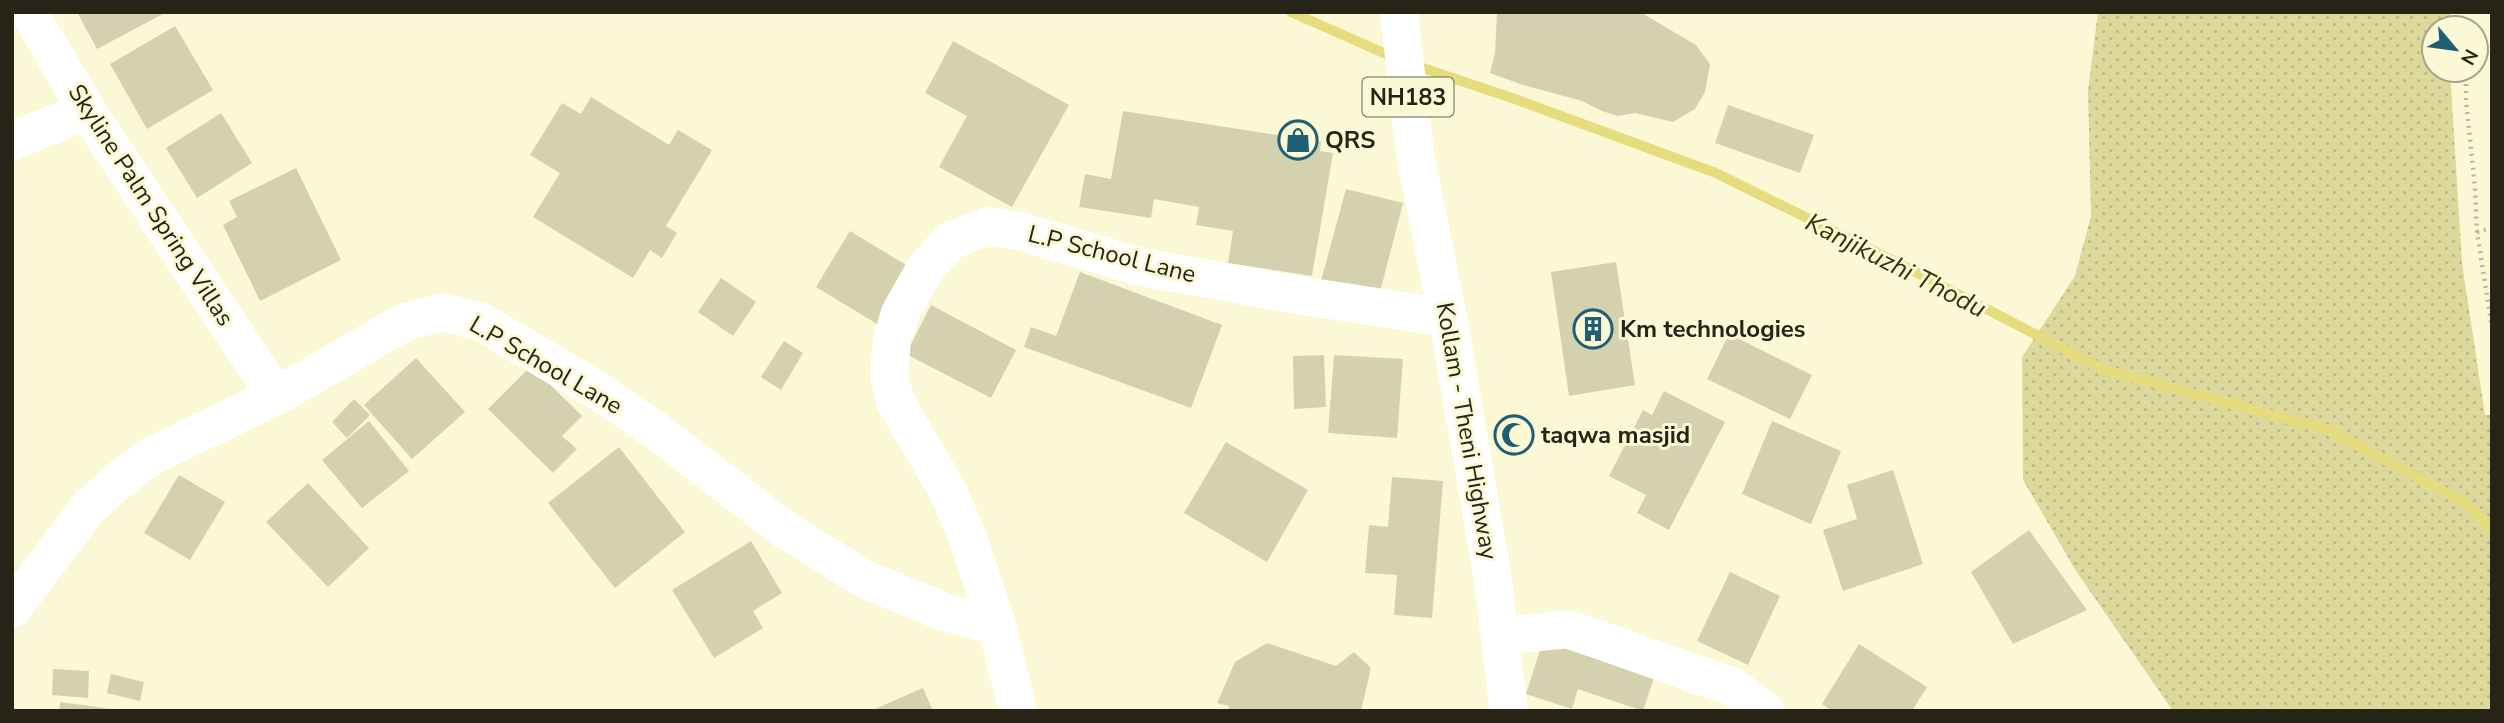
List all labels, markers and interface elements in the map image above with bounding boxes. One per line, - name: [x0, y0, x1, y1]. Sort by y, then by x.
- north arrow: [2420, 14, 2490, 84]
- text: N: [2454, 44, 2484, 69]
- street label: Skyline Palm Spring Villas: [61, 78, 241, 332]
- road number: NH183: [1362, 78, 1454, 116]
- shop icon: QRS: [1277, 119, 1319, 161]
- place label: QRS: [1325, 124, 1375, 156]
- water label: Kanjikuzhi Thodu: [1799, 205, 1992, 326]
- street label: L.P School Lane: [1025, 218, 1199, 290]
- street label: Kollam - Theni Highway: [1429, 300, 1505, 563]
- street label: L.P School Lane: [464, 308, 628, 422]
- building icon: Km technologies: [1572, 308, 1614, 350]
- place label: Km technologies: [1620, 313, 1806, 345]
- mosque icon: taqwa masjid: [1493, 414, 1535, 456]
- place label: taqwa masjid: [1541, 419, 1690, 451]

